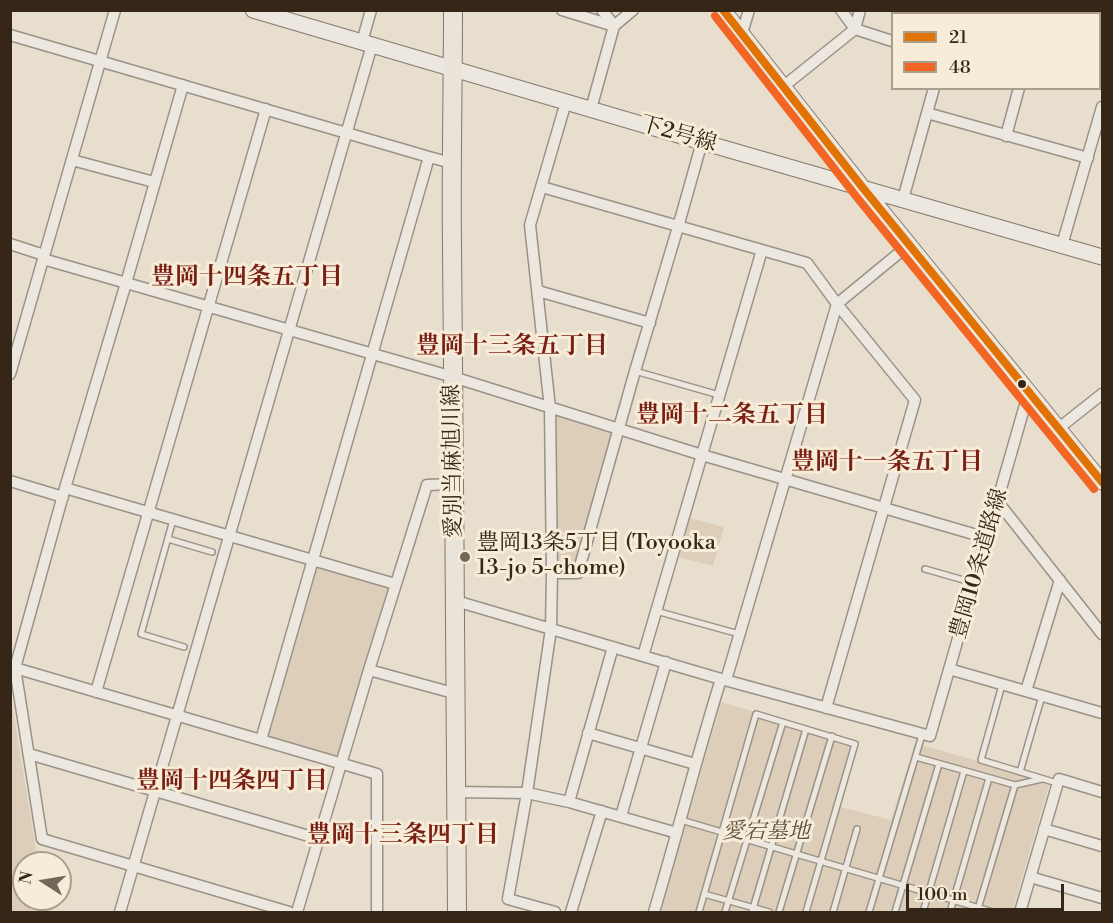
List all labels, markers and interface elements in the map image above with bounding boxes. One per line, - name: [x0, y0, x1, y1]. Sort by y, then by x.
- legend: [891, 12, 1101, 90]
- text: 21: [949, 26, 967, 49]
- text: 48: [949, 56, 971, 79]
- street label: 下2号線: [637, 111, 719, 159]
- district label: 豊岡十四条五丁目: [151, 264, 343, 292]
- district label: 豊岡十三条五丁目: [416, 333, 608, 361]
- unlabelled marker: [1016, 378, 1028, 390]
- street label: 愛別当麻旭川線: [439, 384, 469, 538]
- district label: 豊岡十二条五丁目: [636, 402, 828, 430]
- district label: 豊岡十一条五丁目: [791, 449, 983, 477]
- street label: 豊岡10条道路線: [946, 486, 1014, 642]
- place label: 豊岡13条5丁目 (Toyooka 13-jo 5-chome): [477, 531, 716, 582]
- marker: 豊岡13条5丁目 (Toyooka 13-jo 5-chome): [458, 550, 472, 564]
- district label: 豊岡十四条四丁目: [136, 768, 328, 796]
- park label: 愛宕墓地: [722, 820, 810, 846]
- district label: 豊岡十三条四丁目: [307, 822, 499, 850]
- north arrow: [12, 851, 72, 911]
- text: N: [15, 869, 37, 886]
- scale bar: [909, 872, 1066, 910]
- text: 100 m: [917, 883, 968, 906]

